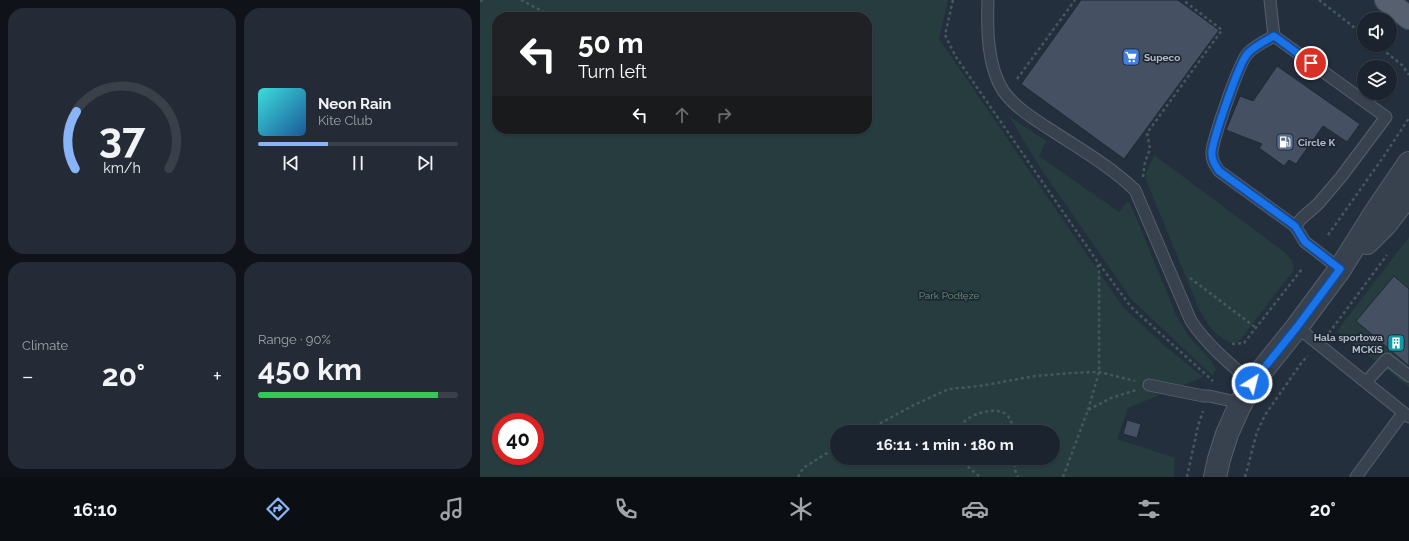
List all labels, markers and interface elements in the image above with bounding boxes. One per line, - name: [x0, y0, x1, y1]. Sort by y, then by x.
- map controls: [1357, 12, 1397, 100]
- button: sound: [1357, 12, 1397, 52]
- text: 50 m: [578, 27, 644, 60]
- icon: left: [512, 28, 564, 80]
- pin: [1294, 46, 1328, 80]
- supermarket icon: Supeco: [1121, 47, 1141, 67]
- place label: Supeco: [1144, 52, 1180, 63]
- icon: arrive: [1300, 52, 1322, 74]
- button: layers: [1357, 60, 1397, 100]
- text: Turn left: [578, 61, 647, 82]
- text: Neon Rain: [318, 95, 391, 113]
- icon: left: [629, 104, 651, 126]
- icon: ahead: [671, 104, 693, 126]
- icon: right: [713, 104, 735, 126]
- text: 37: [99, 113, 146, 162]
- text: Kite Club: [318, 113, 373, 128]
- fuel station icon: Circle K: [1275, 132, 1295, 152]
- place label: Circle K: [1298, 137, 1335, 148]
- icon: previous: [280, 152, 302, 174]
- icon: pause: [347, 152, 369, 174]
- icon: next: [414, 152, 436, 174]
- text: km/h: [103, 159, 141, 175]
- park label: Park Podłęże: [919, 290, 979, 301]
- text: Range · 90%: [258, 332, 331, 347]
- place label: Hala sportowa MCKiS: [1314, 332, 1383, 355]
- building icon: Hala sportowa MCKiS: [1386, 333, 1406, 353]
- text: Climate: [22, 338, 68, 353]
- text: 450 km: [258, 352, 362, 387]
- text: 20°: [102, 358, 145, 393]
- position arrow: [1231, 362, 1273, 404]
- text: −: [22, 363, 34, 389]
- text: +: [213, 363, 222, 389]
- speed limit sign: 40: [492, 413, 544, 465]
- text: 16:11 · 1 min · 180 m: [876, 436, 1014, 454]
- icon: directions: [264, 495, 292, 523]
- icon: music: [438, 495, 466, 523]
- icon: phone: [612, 495, 640, 523]
- icon: climate: [787, 495, 815, 523]
- icon: car: [961, 495, 989, 523]
- icon: filters: [1135, 495, 1163, 523]
- text: 16:10: [73, 499, 117, 520]
- text: 20°: [1310, 499, 1336, 520]

